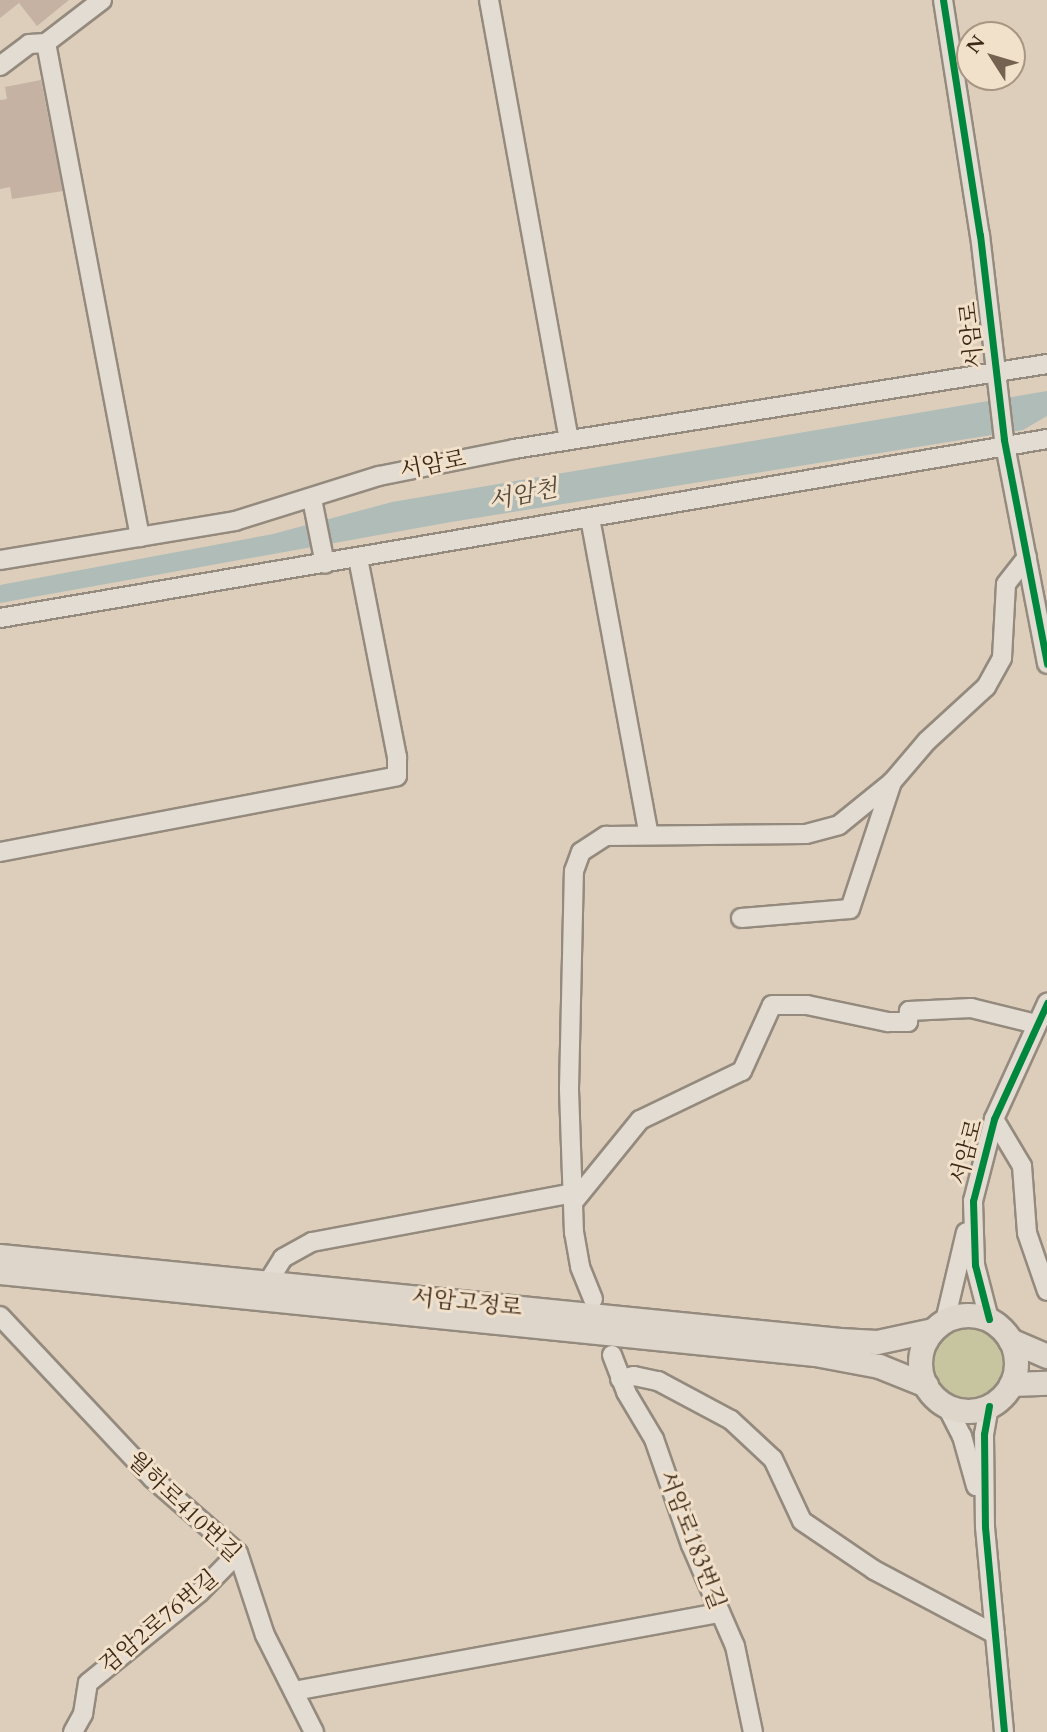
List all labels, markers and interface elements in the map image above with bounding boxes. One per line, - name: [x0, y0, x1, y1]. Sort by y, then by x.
- north arrow: [956, 21, 1026, 91]
- text: N: [960, 30, 991, 59]
- street label: 서암로: [955, 300, 989, 370]
- street label: 서암로: [398, 445, 468, 485]
- water label: 서암천: [486, 474, 560, 516]
- street label: 서암로: [945, 1116, 989, 1188]
- street label: 서암고정로: [410, 1283, 524, 1323]
- street label: 월하로410번길: [122, 1446, 246, 1568]
- street label: 서암로183번길: [653, 1467, 731, 1613]
- street label: 검암2로76번길: [94, 1564, 224, 1680]

